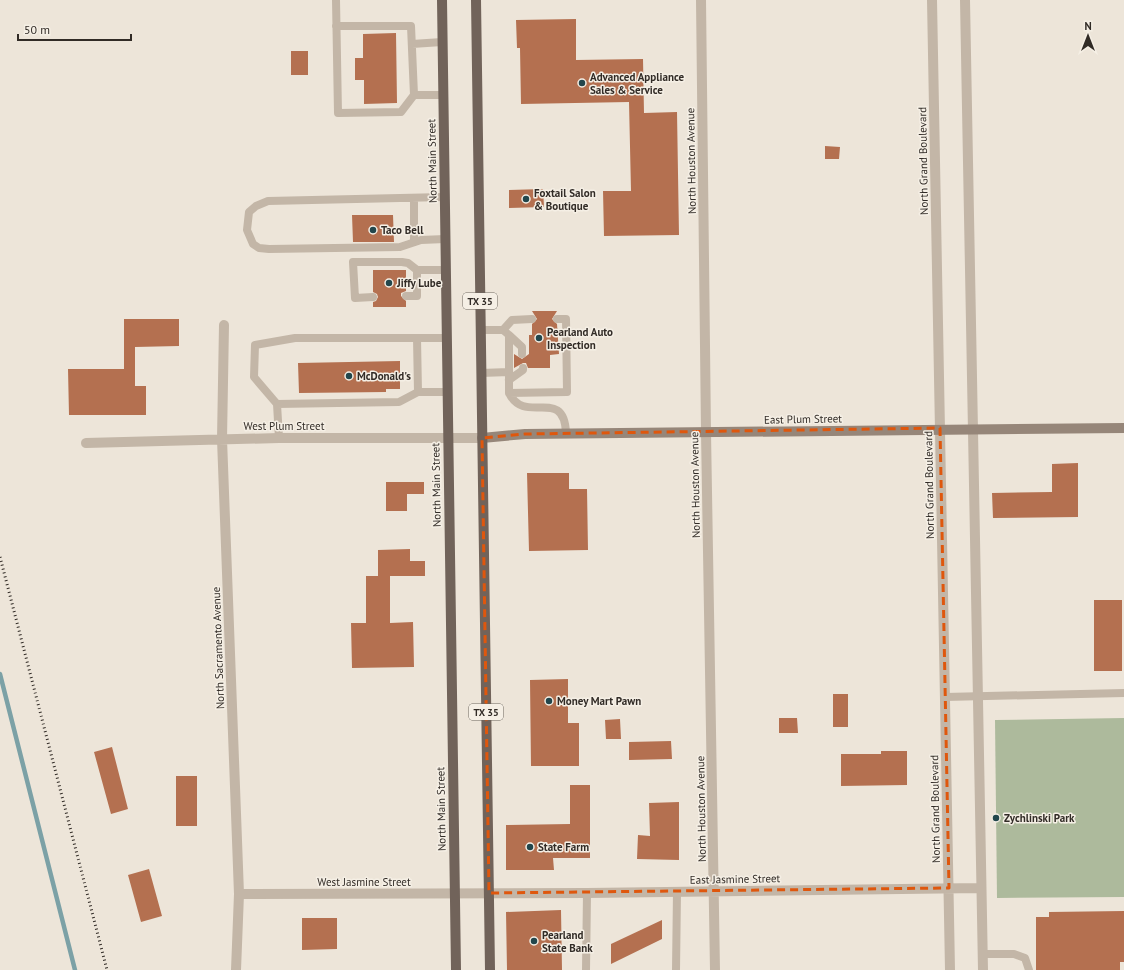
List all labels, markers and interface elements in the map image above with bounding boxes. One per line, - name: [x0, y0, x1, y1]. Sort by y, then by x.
- scale bar: [18, 16, 131, 42]
- north arrow: [1068, 16, 1108, 56]
- text: N: [1084, 19, 1092, 33]
- text: 50 m: [24, 22, 50, 37]
- place label: Advanced Appliance Sales & Service: [590, 70, 684, 97]
- marker: Advanced Appliance Sales & Service: [577, 78, 587, 88]
- street label: North Houston Avenue: [683, 107, 699, 214]
- street label: North Grand Boulevard: [915, 107, 931, 215]
- street label: North Main Street: [424, 119, 440, 203]
- place label: Foxtail Salon & Boutique: [534, 186, 596, 213]
- marker: Foxtail Salon & Boutique: [521, 194, 531, 204]
- place label: Taco Bell: [381, 223, 424, 237]
- marker: Taco Bell: [368, 225, 378, 235]
- place label: Jiffy Lube: [396, 276, 442, 290]
- marker: Jiffy Lube: [384, 278, 394, 288]
- road number: TX 35: [463, 293, 497, 309]
- place label: Pearland Auto Inspection: [547, 325, 613, 352]
- marker: Pearland Auto Inspection: [534, 333, 544, 343]
- place label: McDonald's: [357, 369, 411, 383]
- marker: McDonald's: [344, 371, 354, 381]
- street label: East Plum Street: [764, 411, 842, 427]
- street label: West Plum Street: [244, 419, 325, 433]
- street label: North Houston Avenue: [687, 431, 703, 538]
- street label: North Grand Boulevard: [921, 431, 937, 539]
- street label: North Main Street: [428, 443, 444, 527]
- street label: North Sacramento Avenue: [209, 586, 227, 709]
- place label: Money Mart Pawn: [557, 694, 641, 708]
- marker: Money Mart Pawn: [544, 696, 554, 706]
- road number: TX 35: [469, 704, 503, 720]
- street label: North Houston Avenue: [693, 755, 709, 862]
- street label: North Grand Boulevard: [927, 755, 943, 863]
- street label: North Main Street: [433, 767, 449, 851]
- place label: Zychlinski Park: [1004, 811, 1075, 825]
- marker: Zychlinski Park: [991, 813, 1001, 823]
- place label: State Farm: [538, 840, 589, 854]
- marker: State Farm: [525, 842, 535, 852]
- street label: East Jasmine Street: [690, 871, 781, 887]
- street label: West Jasmine Street: [317, 875, 411, 889]
- place label: Pearland State Bank: [542, 928, 593, 955]
- marker: Pearland State Bank: [529, 936, 539, 946]

